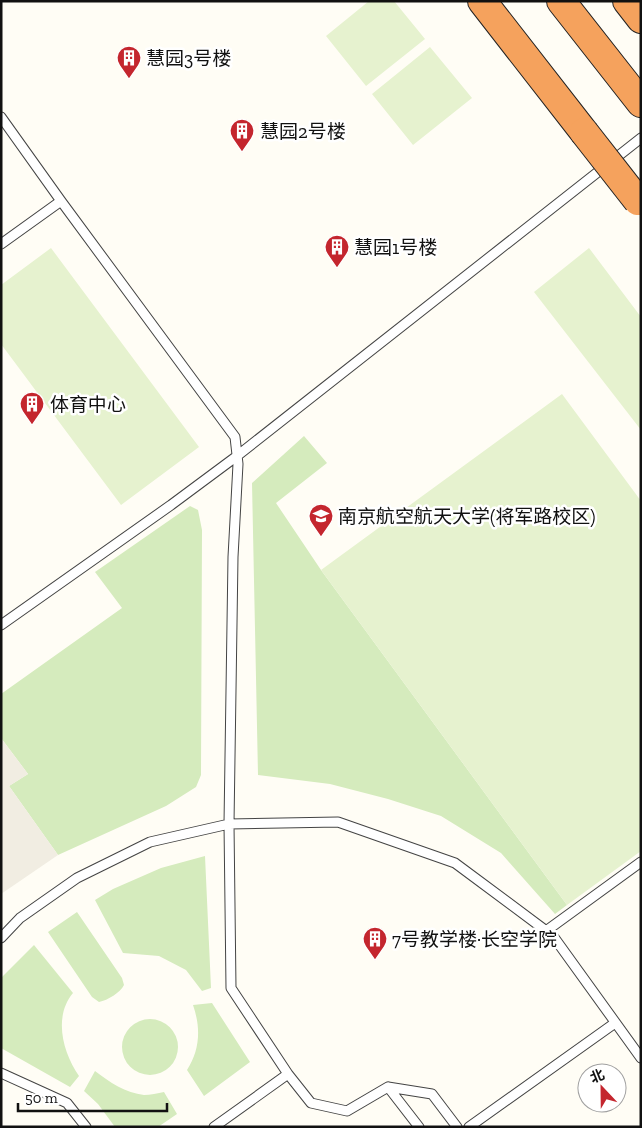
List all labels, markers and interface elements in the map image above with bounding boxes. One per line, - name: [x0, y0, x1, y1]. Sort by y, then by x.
- building icon: 慧园3号楼: [116, 45, 142, 79]
- place label: 慧园3号楼: [146, 47, 231, 70]
- building icon: 慧园2号楼: [229, 118, 255, 152]
- place label: 慧园2号楼: [260, 120, 346, 143]
- building icon: 慧园1号楼: [324, 234, 350, 268]
- place label: 慧园1号楼: [354, 236, 437, 259]
- building icon: 体育中心: [19, 391, 45, 425]
- place label: 体育中心: [50, 393, 126, 416]
- school or university icon: 南京航空航天大学(将军路校区): [308, 503, 334, 537]
- place label: 南京航空航天大学(将军路校区): [338, 505, 595, 528]
- building icon: 7号教学楼·长空学院: [362, 926, 388, 960]
- place label: 7号教学楼·长空学院: [392, 928, 557, 951]
- north arrow: [577, 1063, 627, 1113]
- text: 北: [588, 1066, 607, 1087]
- scale bar: [18, 1080, 166, 1112]
- text: 50 m: [25, 1089, 58, 1107]

